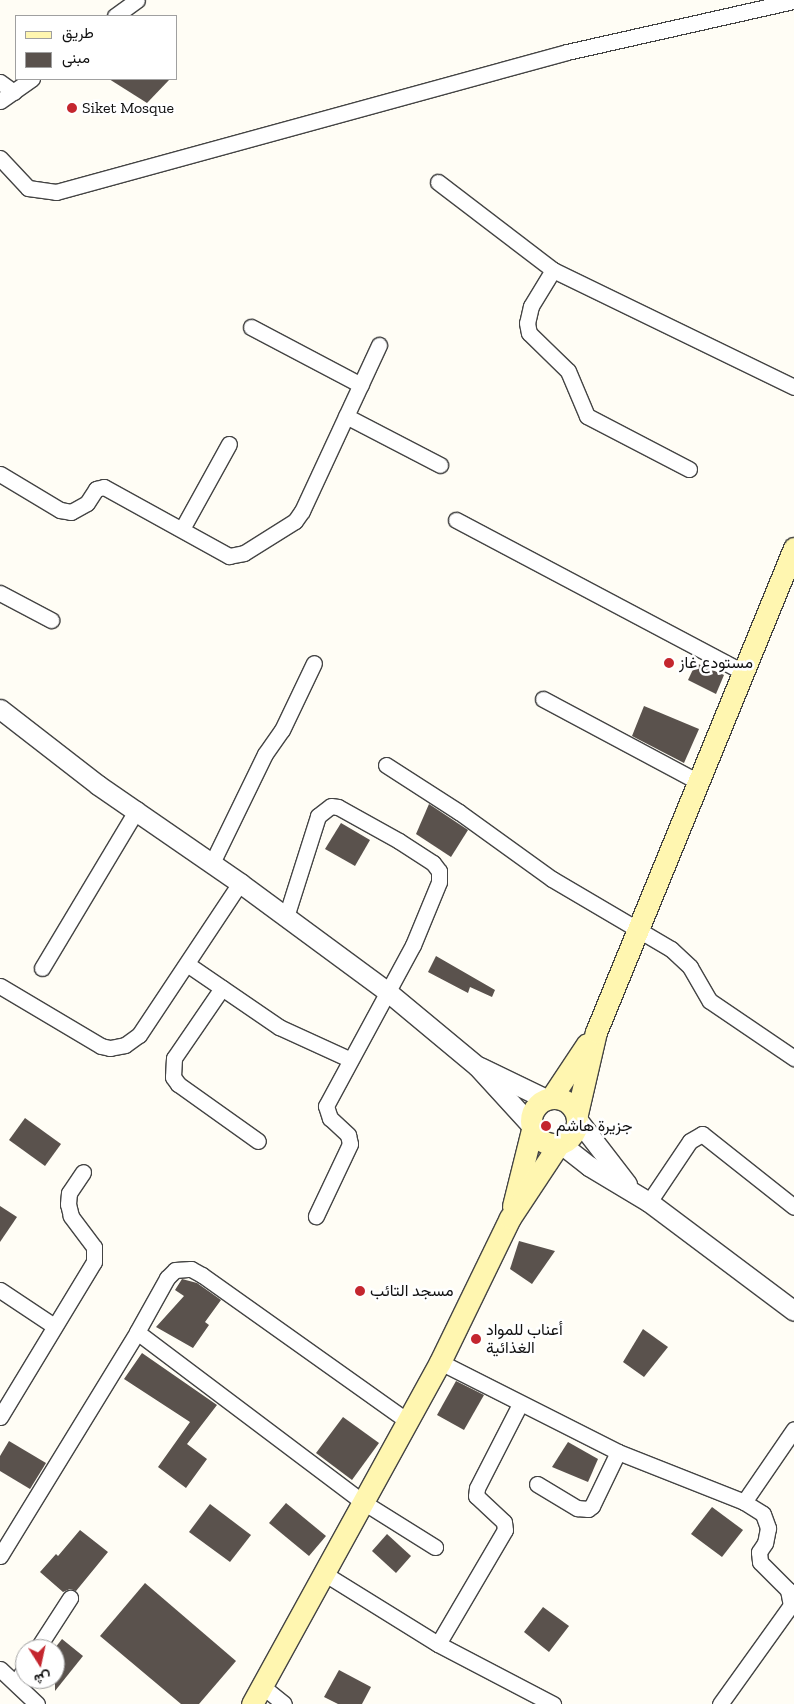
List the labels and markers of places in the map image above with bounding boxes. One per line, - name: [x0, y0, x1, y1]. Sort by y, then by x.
- place label: Siket Mosque: [82, 98, 174, 118]
- marker: Siket Mosque: [66, 102, 78, 114]
- place label: مستودع غاز: [679, 653, 753, 673]
- marker: مستودع غاز: [663, 657, 675, 669]
- place label: جزيرة هاشم: [556, 1116, 633, 1136]
- marker: جزيرة هاشم: [540, 1120, 552, 1132]
- place label: مسجد التائب: [370, 1281, 453, 1301]
- marker: مسجد التائب: [354, 1285, 366, 1297]
- place label: أعناب للمواد الغذائية: [486, 1320, 563, 1358]
- marker: أعناب للمواد الغذائية: [470, 1333, 482, 1345]

